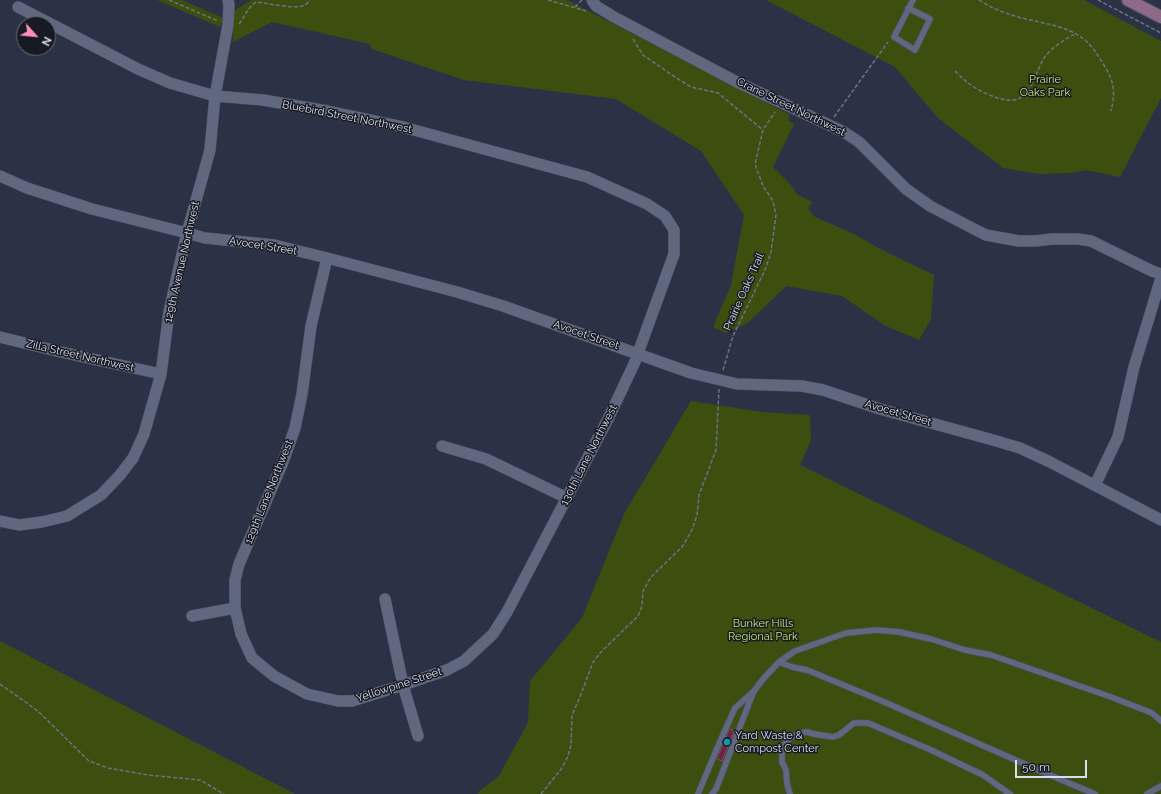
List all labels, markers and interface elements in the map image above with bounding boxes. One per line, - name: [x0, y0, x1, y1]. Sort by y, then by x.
- north arrow: [16, 16, 56, 56]
- text: N: [39, 35, 54, 48]
- park label: Prairie Oaks Park: [1020, 73, 1070, 99]
- street label: Crane Street Northwest: [734, 75, 848, 139]
- street label: Bluebird Street Northwest: [281, 98, 413, 136]
- street label: 129th Avenue Northwest: [162, 200, 202, 324]
- street label: Avocet Street: [228, 234, 298, 258]
- street label: Prairie Oaks Trail: [721, 251, 767, 333]
- street label: Avocet Street: [551, 318, 621, 352]
- street label: Zilla Street Northwest: [25, 337, 135, 375]
- street label: Avocet Street: [863, 397, 933, 429]
- street label: 130th Lane Northwest: [558, 402, 620, 508]
- street label: 129th Lane Northwest: [242, 438, 296, 546]
- park label: Bunker Hills Regional Park: [728, 617, 798, 643]
- street label: Yellowpine Street: [355, 665, 443, 705]
- place label: Yard Waste & Compost Center: [735, 729, 819, 755]
- marker: Yard Waste & Compost Center: [722, 737, 732, 747]
- scale bar: [1017, 752, 1089, 778]
- text: 50 m: [1022, 760, 1050, 774]

